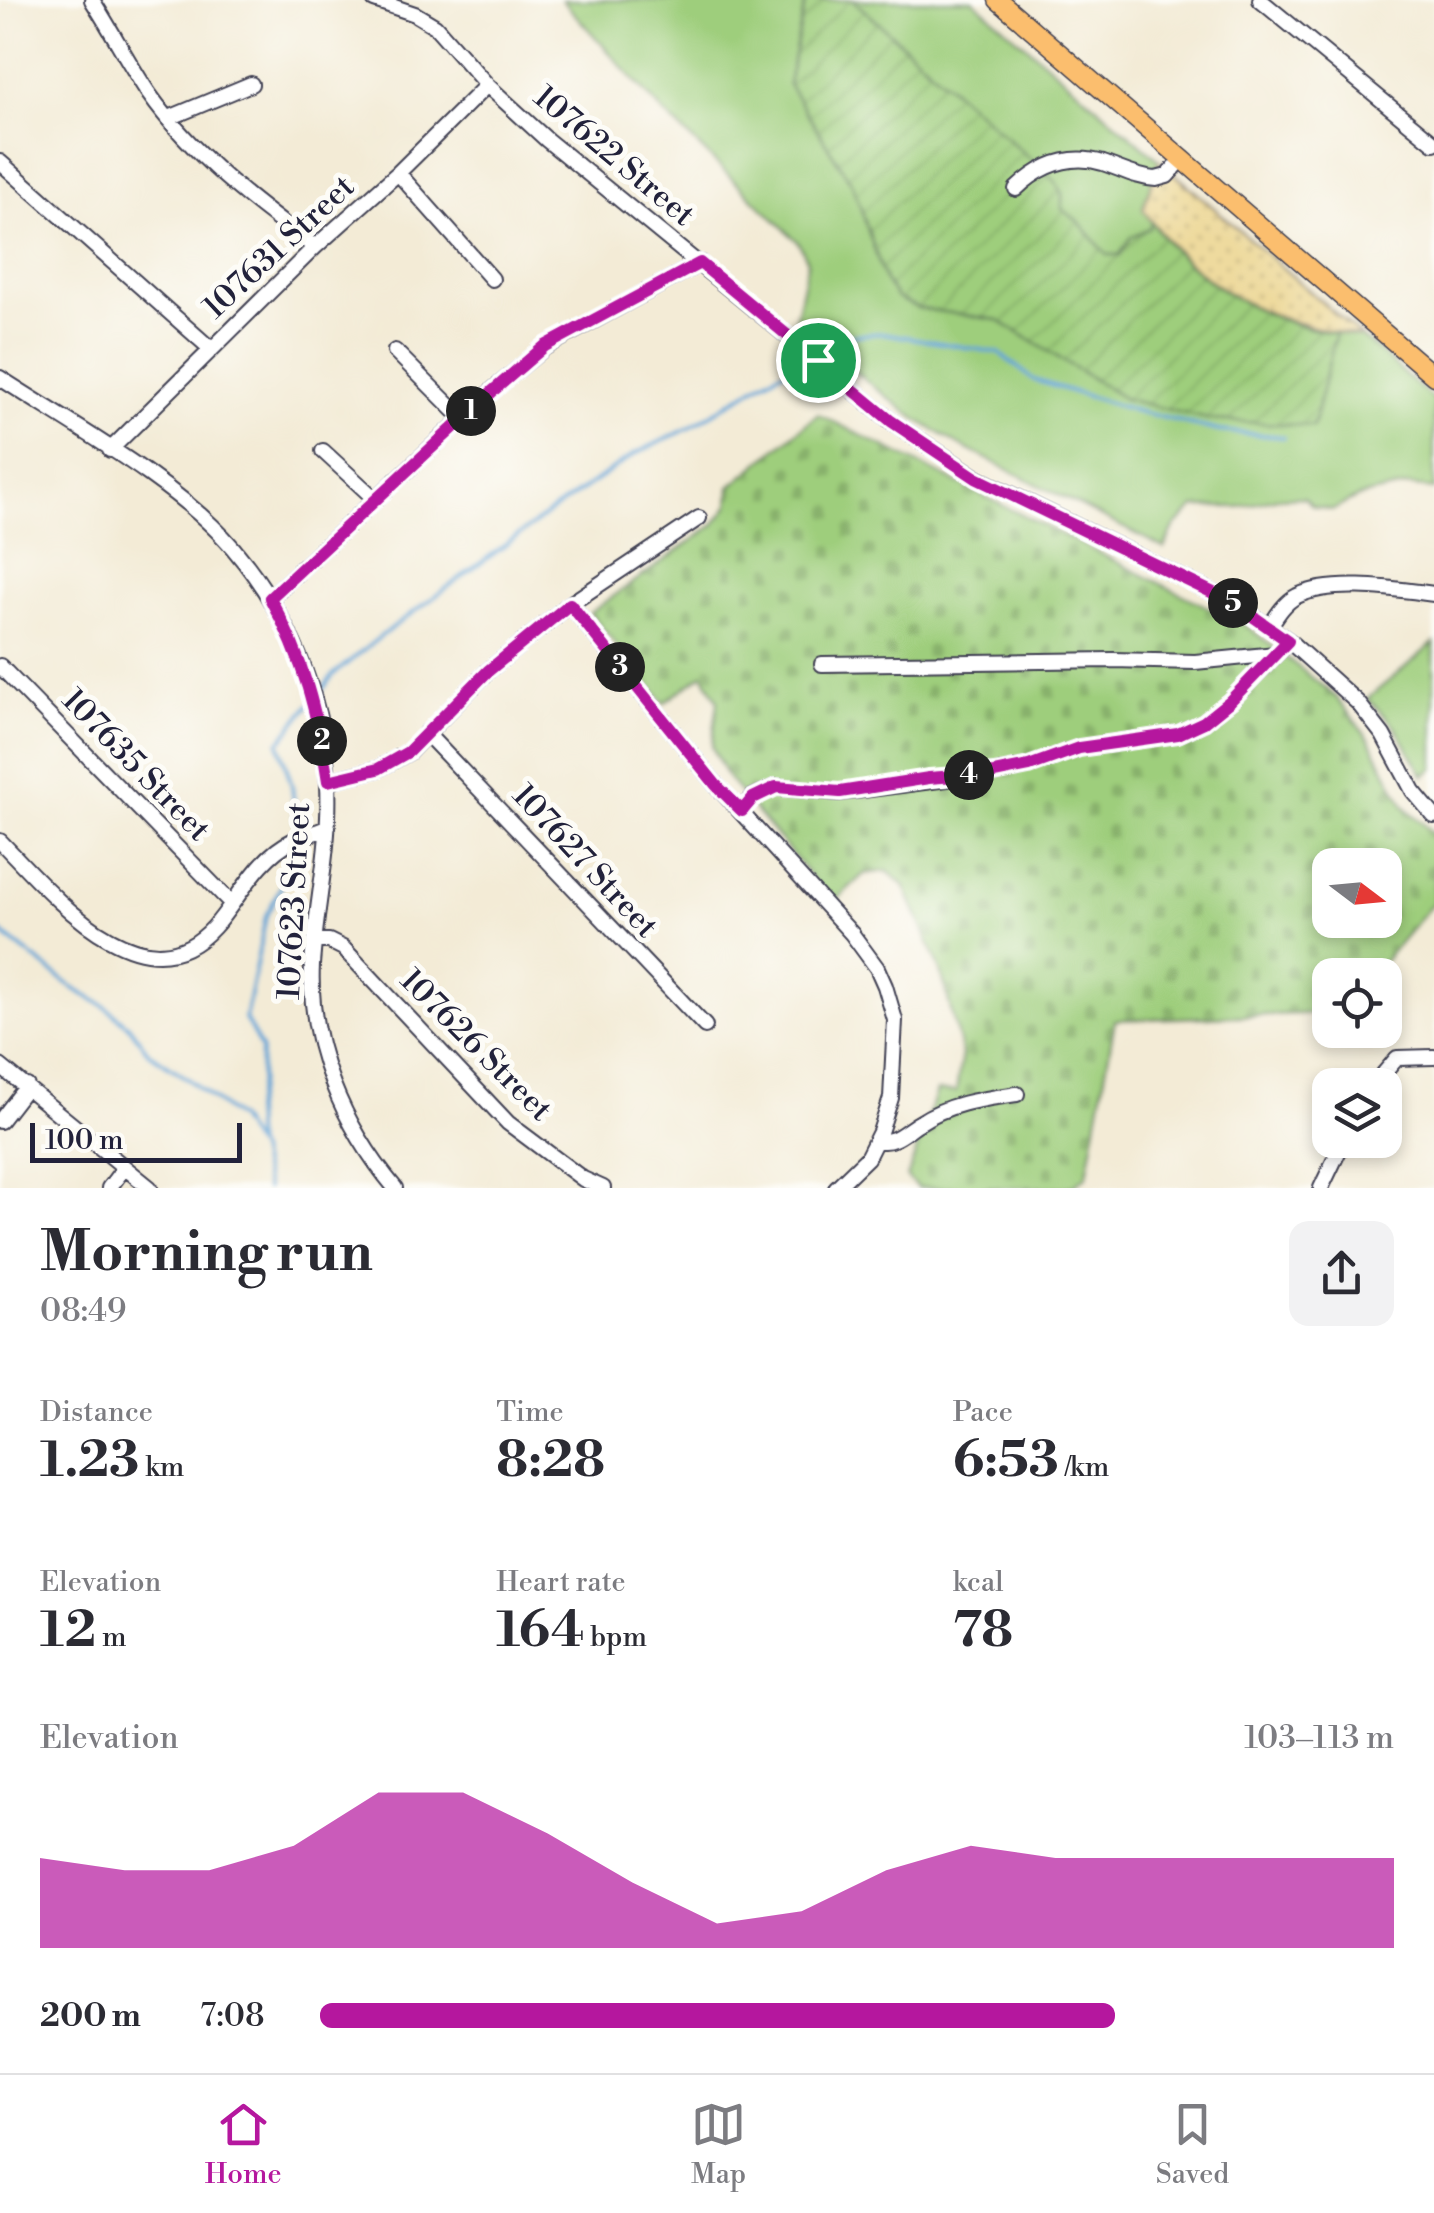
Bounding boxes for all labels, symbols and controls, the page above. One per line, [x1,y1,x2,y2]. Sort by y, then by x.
street label: 107622 Street [525,77,703,235]
street label: 107631 Street [195,167,363,327]
pin [776,318,861,403]
icon: arrive [791,333,846,388]
pin: 1 [446,386,496,436]
text: 1 [464,393,478,428]
pin: 5 [1208,578,1258,628]
text: 5 [1224,585,1242,620]
pin: 3 [595,642,645,692]
text: 3 [612,649,628,684]
street label: 107635 Street [53,680,219,850]
pin: 2 [297,716,347,766]
text: 2 [313,723,331,758]
pin: 4 [944,750,994,800]
text: 4 [960,757,978,792]
street label: 107627 Street [504,776,666,946]
street label: 107623 Street [269,801,319,1001]
north arrow [1312,848,1402,938]
map controls [1312,848,1402,1158]
button: locate [1312,958,1402,1048]
street label: 107626 Street [391,960,561,1130]
button: layers [1312,1068,1402,1158]
scale bar [30,1118,242,1162]
text: 100 m [45,1123,124,1158]
text: Morning run [40,1219,373,1288]
button: share [1289,1221,1394,1326]
text: 08:49 [40,1291,127,1331]
text: Distance [40,1395,153,1430]
text: Time [496,1395,564,1430]
text: Pace [953,1395,1013,1430]
text: 1.23 [40,1430,139,1492]
text: 8:28 [496,1430,605,1492]
text: 6:53 [953,1430,1059,1492]
text: km [139,1450,184,1485]
text: /km [1059,1450,1109,1485]
text: Elevation [40,1565,161,1600]
text: Heart rate [496,1565,626,1600]
text: kcal [953,1565,1003,1600]
text: 12 [40,1600,96,1662]
text: 164 [496,1600,585,1662]
text: 78 [953,1600,1013,1662]
text: m [96,1620,127,1655]
text: bpm [585,1620,647,1655]
text: Elevation [40,1718,179,1758]
text: 103–113 m [1244,1718,1394,1758]
text: 200 m [40,1996,141,2036]
text: 7:08 [200,1996,265,2036]
tab: Home [205,2097,282,2192]
tab: Map [691,2097,746,2192]
tab: Saved [1156,2097,1229,2192]

